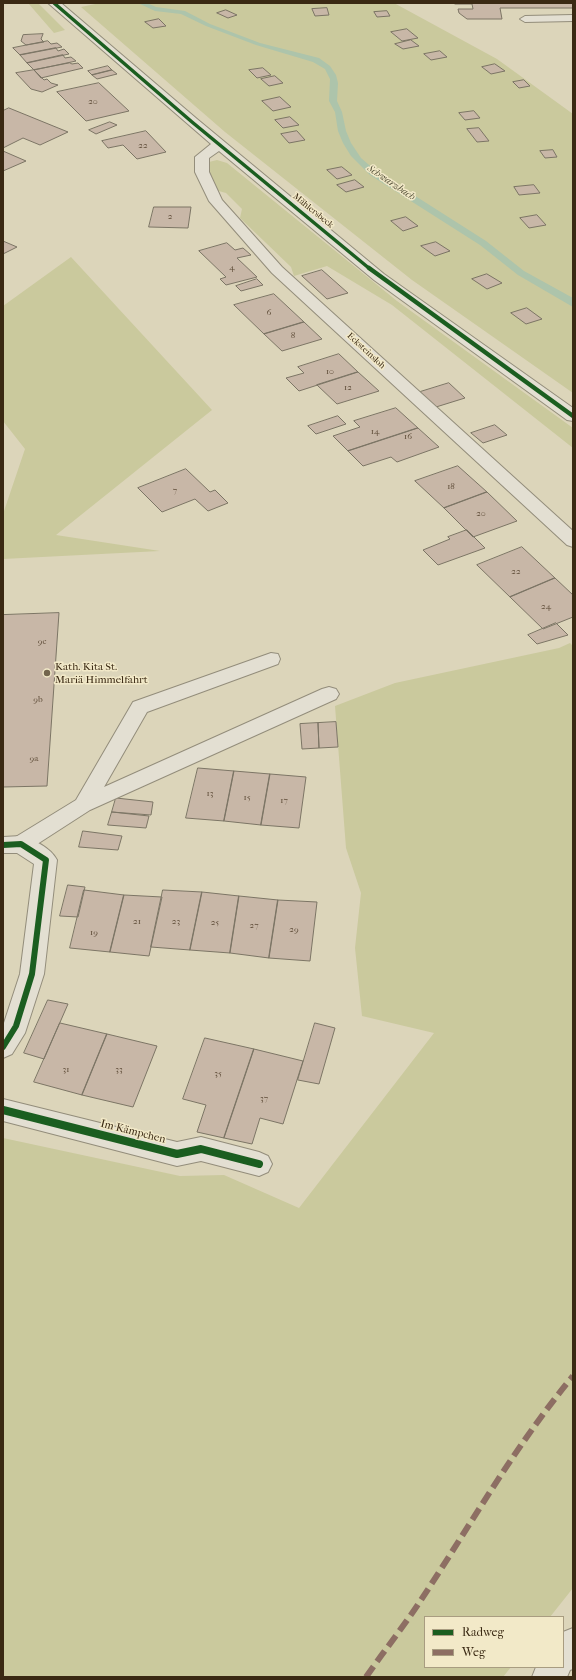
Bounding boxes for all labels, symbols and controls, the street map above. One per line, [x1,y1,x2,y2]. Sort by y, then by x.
house number: 20 [88,97,98,107]
house number: 22 [138,141,148,151]
water label: Schwarzbach [365,163,417,203]
street label: Mählersbeck [290,191,336,231]
house number: 2 [168,212,172,222]
house number: 4 [229,263,235,273]
house number: 6 [267,308,271,318]
house number: 8 [291,331,295,341]
street label: Ecksteinsloh [345,331,387,371]
house number: 10 [326,367,334,377]
house number: 12 [344,383,352,393]
house number: 14 [371,427,379,437]
house number: 16 [404,432,412,442]
house number: 18 [447,482,455,492]
house number: 7 [173,486,177,496]
house number: 20 [476,509,486,519]
house number: 22 [511,567,521,577]
house number: 24 [541,602,551,612]
house number: 9c [38,637,46,647]
place label: Kath. Kita St. Mariä Himmelfahrt [55,660,148,686]
marker: Kath. Kita St. Mariä Himmelfahrt [42,668,52,678]
house number: 9b [33,695,43,705]
house number: 9a [30,754,38,764]
house number: 13 [207,789,213,799]
house number: 15 [243,793,251,803]
house number: 17 [280,796,288,806]
house number: 21 [133,917,141,927]
house number: 23 [172,917,180,927]
house number: 25 [211,918,219,928]
house number: 27 [250,921,258,931]
house number: 29 [289,925,299,935]
house number: 19 [90,928,98,938]
house number: 31 [63,1065,69,1075]
house number: 33 [115,1065,123,1075]
house number: 35 [214,1069,222,1079]
house number: 37 [260,1094,268,1104]
street label: Im Kämpchen [99,1118,167,1146]
legend [424,1616,564,1668]
text: Radweg [462,1625,504,1639]
text: Weg [462,1645,485,1659]

